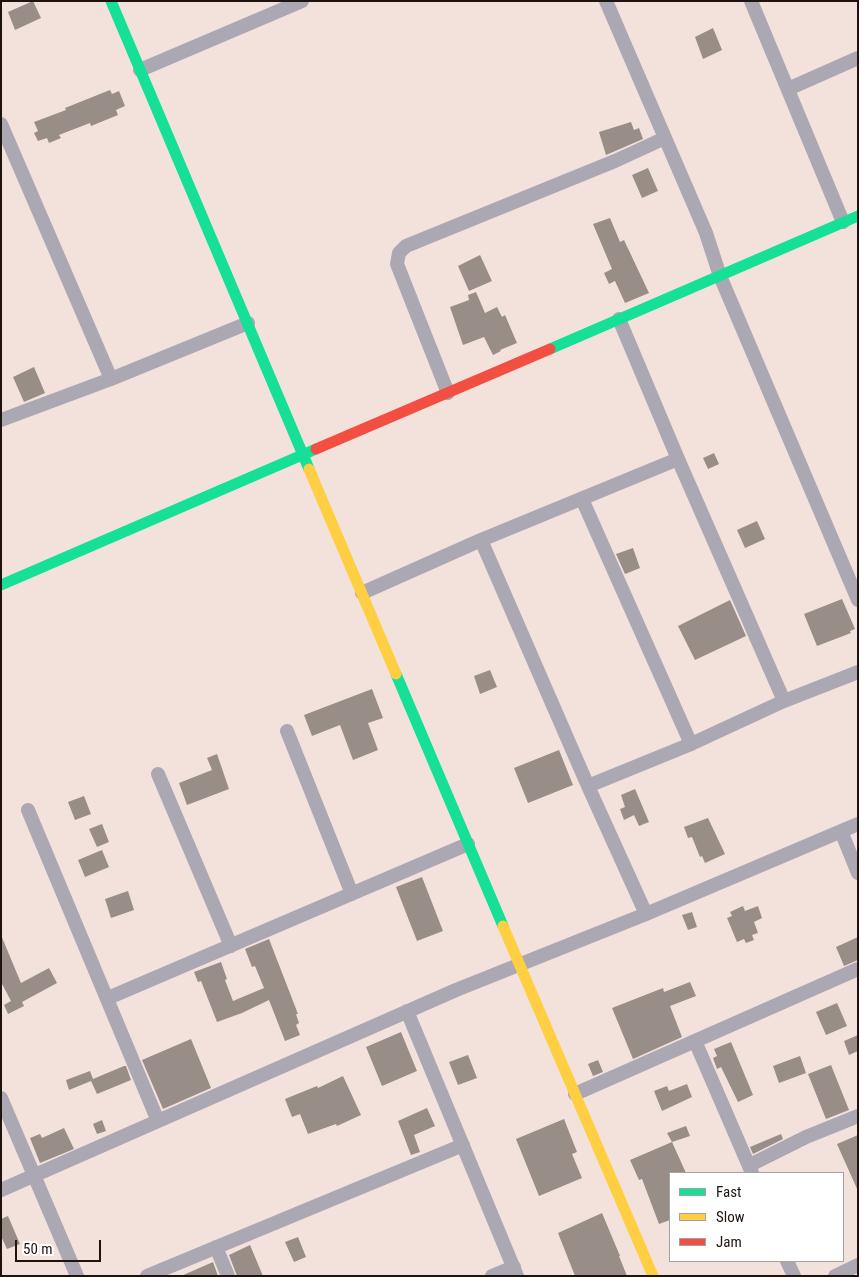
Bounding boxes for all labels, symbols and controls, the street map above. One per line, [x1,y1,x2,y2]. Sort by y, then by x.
legend [669,1172,844,1262]
text: Fast [716,1183,741,1201]
text: Slow [716,1208,745,1226]
scale bar [18,1230,104,1262]
text: Jam [716,1233,742,1251]
text: 50 m [23,1240,53,1258]

